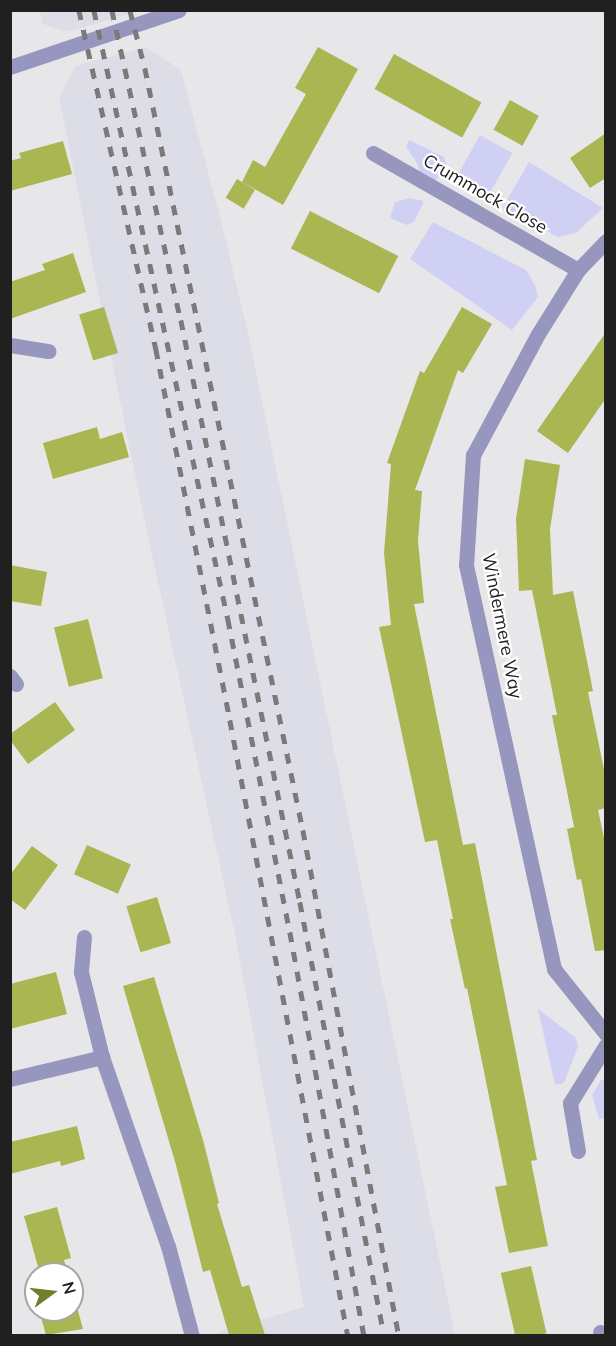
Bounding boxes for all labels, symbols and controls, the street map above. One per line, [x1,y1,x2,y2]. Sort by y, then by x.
street label: Crummock Close [419,150,551,238]
street label: Windermere Way [477,551,527,701]
north arrow [24,1262,84,1322]
text: N [58,1279,81,1296]

